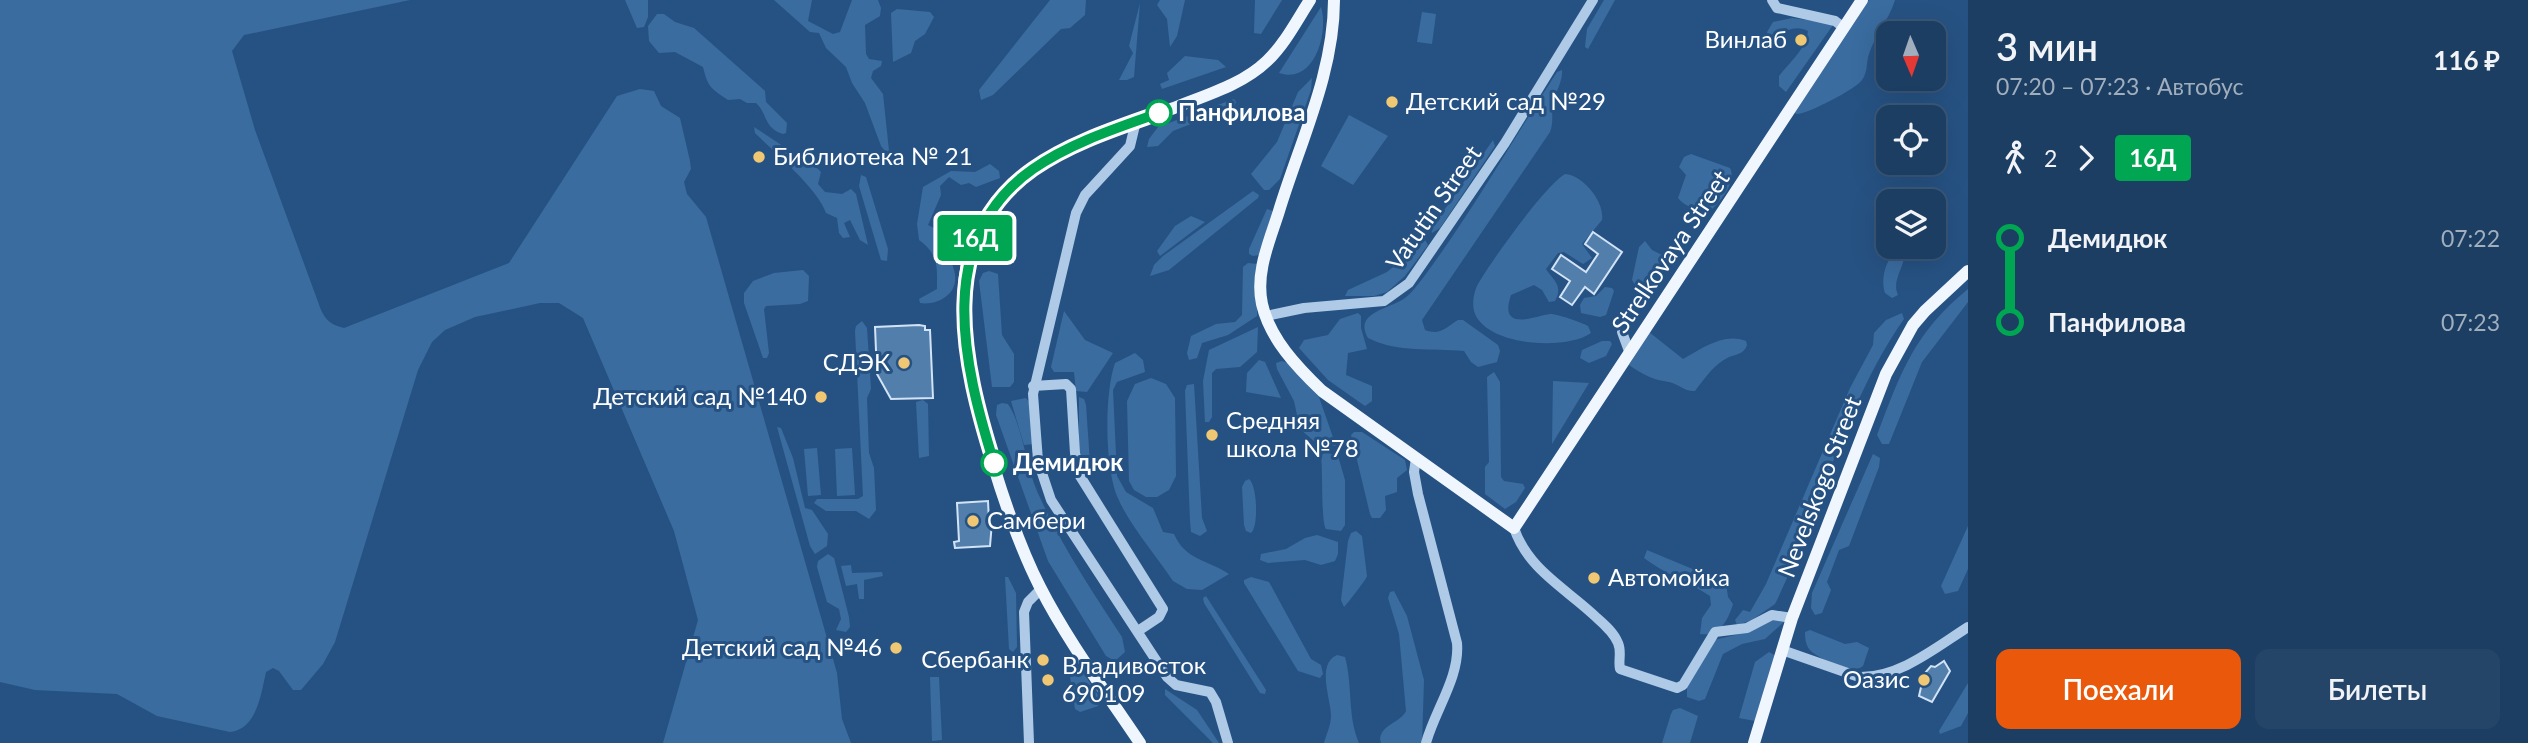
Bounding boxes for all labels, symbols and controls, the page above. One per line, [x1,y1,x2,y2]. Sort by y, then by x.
north arrow [1876,21,1946,91]
map controls [1876,21,1946,259]
text: 3 мин [1996,23,2098,69]
place label: Винлаб [1704,24,1787,53]
marker: Винлаб [1793,32,1809,48]
text: 116 ₽ [2433,44,2500,76]
text: 07:20 – 07:23 · Автобус [1996,72,2244,100]
place label: Детский сад №29 [1406,86,1606,115]
marker: Детский сад №29 [1384,94,1400,110]
place label: Панфилова [1178,97,1305,126]
marker: Панфилова [1146,100,1172,126]
button: locate [1876,105,1946,175]
street label: Vatutin Street [1379,139,1487,275]
icon: walk [1996,139,2034,177]
icon: forward [2067,139,2105,177]
place label: Библиотека № 21 [773,141,973,170]
text: 16Д [2129,143,2177,172]
text: 2 [2044,144,2057,172]
marker: Библиотека № 21 [751,149,767,165]
street label: Strelkovaya Street [1605,164,1735,338]
button: layers [1876,189,1946,259]
line badge: 16Д [935,215,1015,261]
text: Демидюк [2048,222,2167,254]
text: 16Д [951,223,999,252]
text: 07:22 [2441,224,2500,252]
text: Панфилова [2048,306,2186,338]
text: 07:23 [2441,308,2500,336]
place label: СДЭК [823,347,890,376]
marker: СДЭК [896,355,912,371]
place label: Детский сад №140 [593,381,807,410]
marker: Детский сад №140 [813,389,829,405]
street label: Nevelskogo Street [1771,392,1867,581]
place label: Средняя школа №78 [1226,405,1359,462]
marker: Средняя школа №78 [1204,427,1220,443]
place label: Демидюк [1013,447,1123,476]
marker: Демидюк [981,450,1007,476]
place label: Самбери [987,505,1086,534]
marker: Самбери [965,513,981,529]
place label: Автомойка [1608,562,1730,591]
marker: Автомойка [1586,570,1602,586]
place label: Детский сад №46 [682,632,882,661]
marker: Детский сад №46 [888,640,904,656]
place label: Сбербанк [921,644,1030,673]
button: Поехали [1996,649,2241,729]
button: Билеты [2255,649,2500,729]
place label: Владивосток 690109 [1062,650,1207,707]
marker: Сбербанк [1035,652,1051,668]
place label: Оазис [1843,664,1910,693]
marker: Владивосток 690109 [1040,672,1056,688]
marker: Оазис [1916,672,1932,688]

